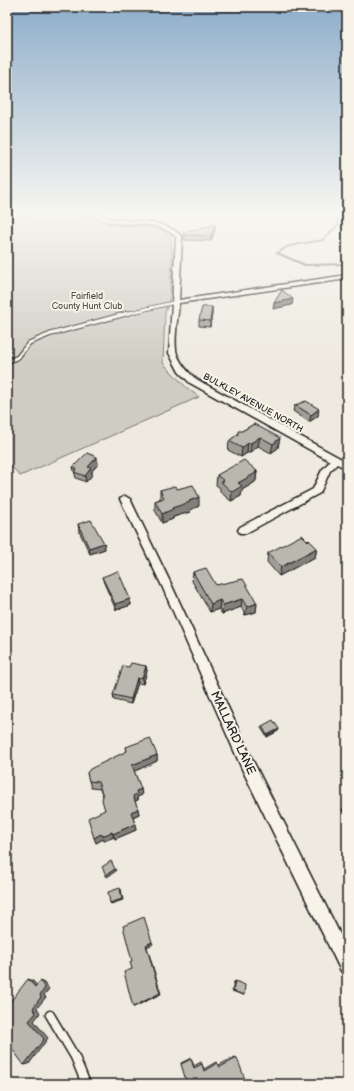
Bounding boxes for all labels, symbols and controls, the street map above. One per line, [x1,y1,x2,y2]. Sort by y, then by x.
park label: Fairfield County Hunt Club [52,291,122,312]
street label: BULKLEY AVENUE NORTH [201,371,305,435]
street label: MALLARD LANE [207,689,259,777]

